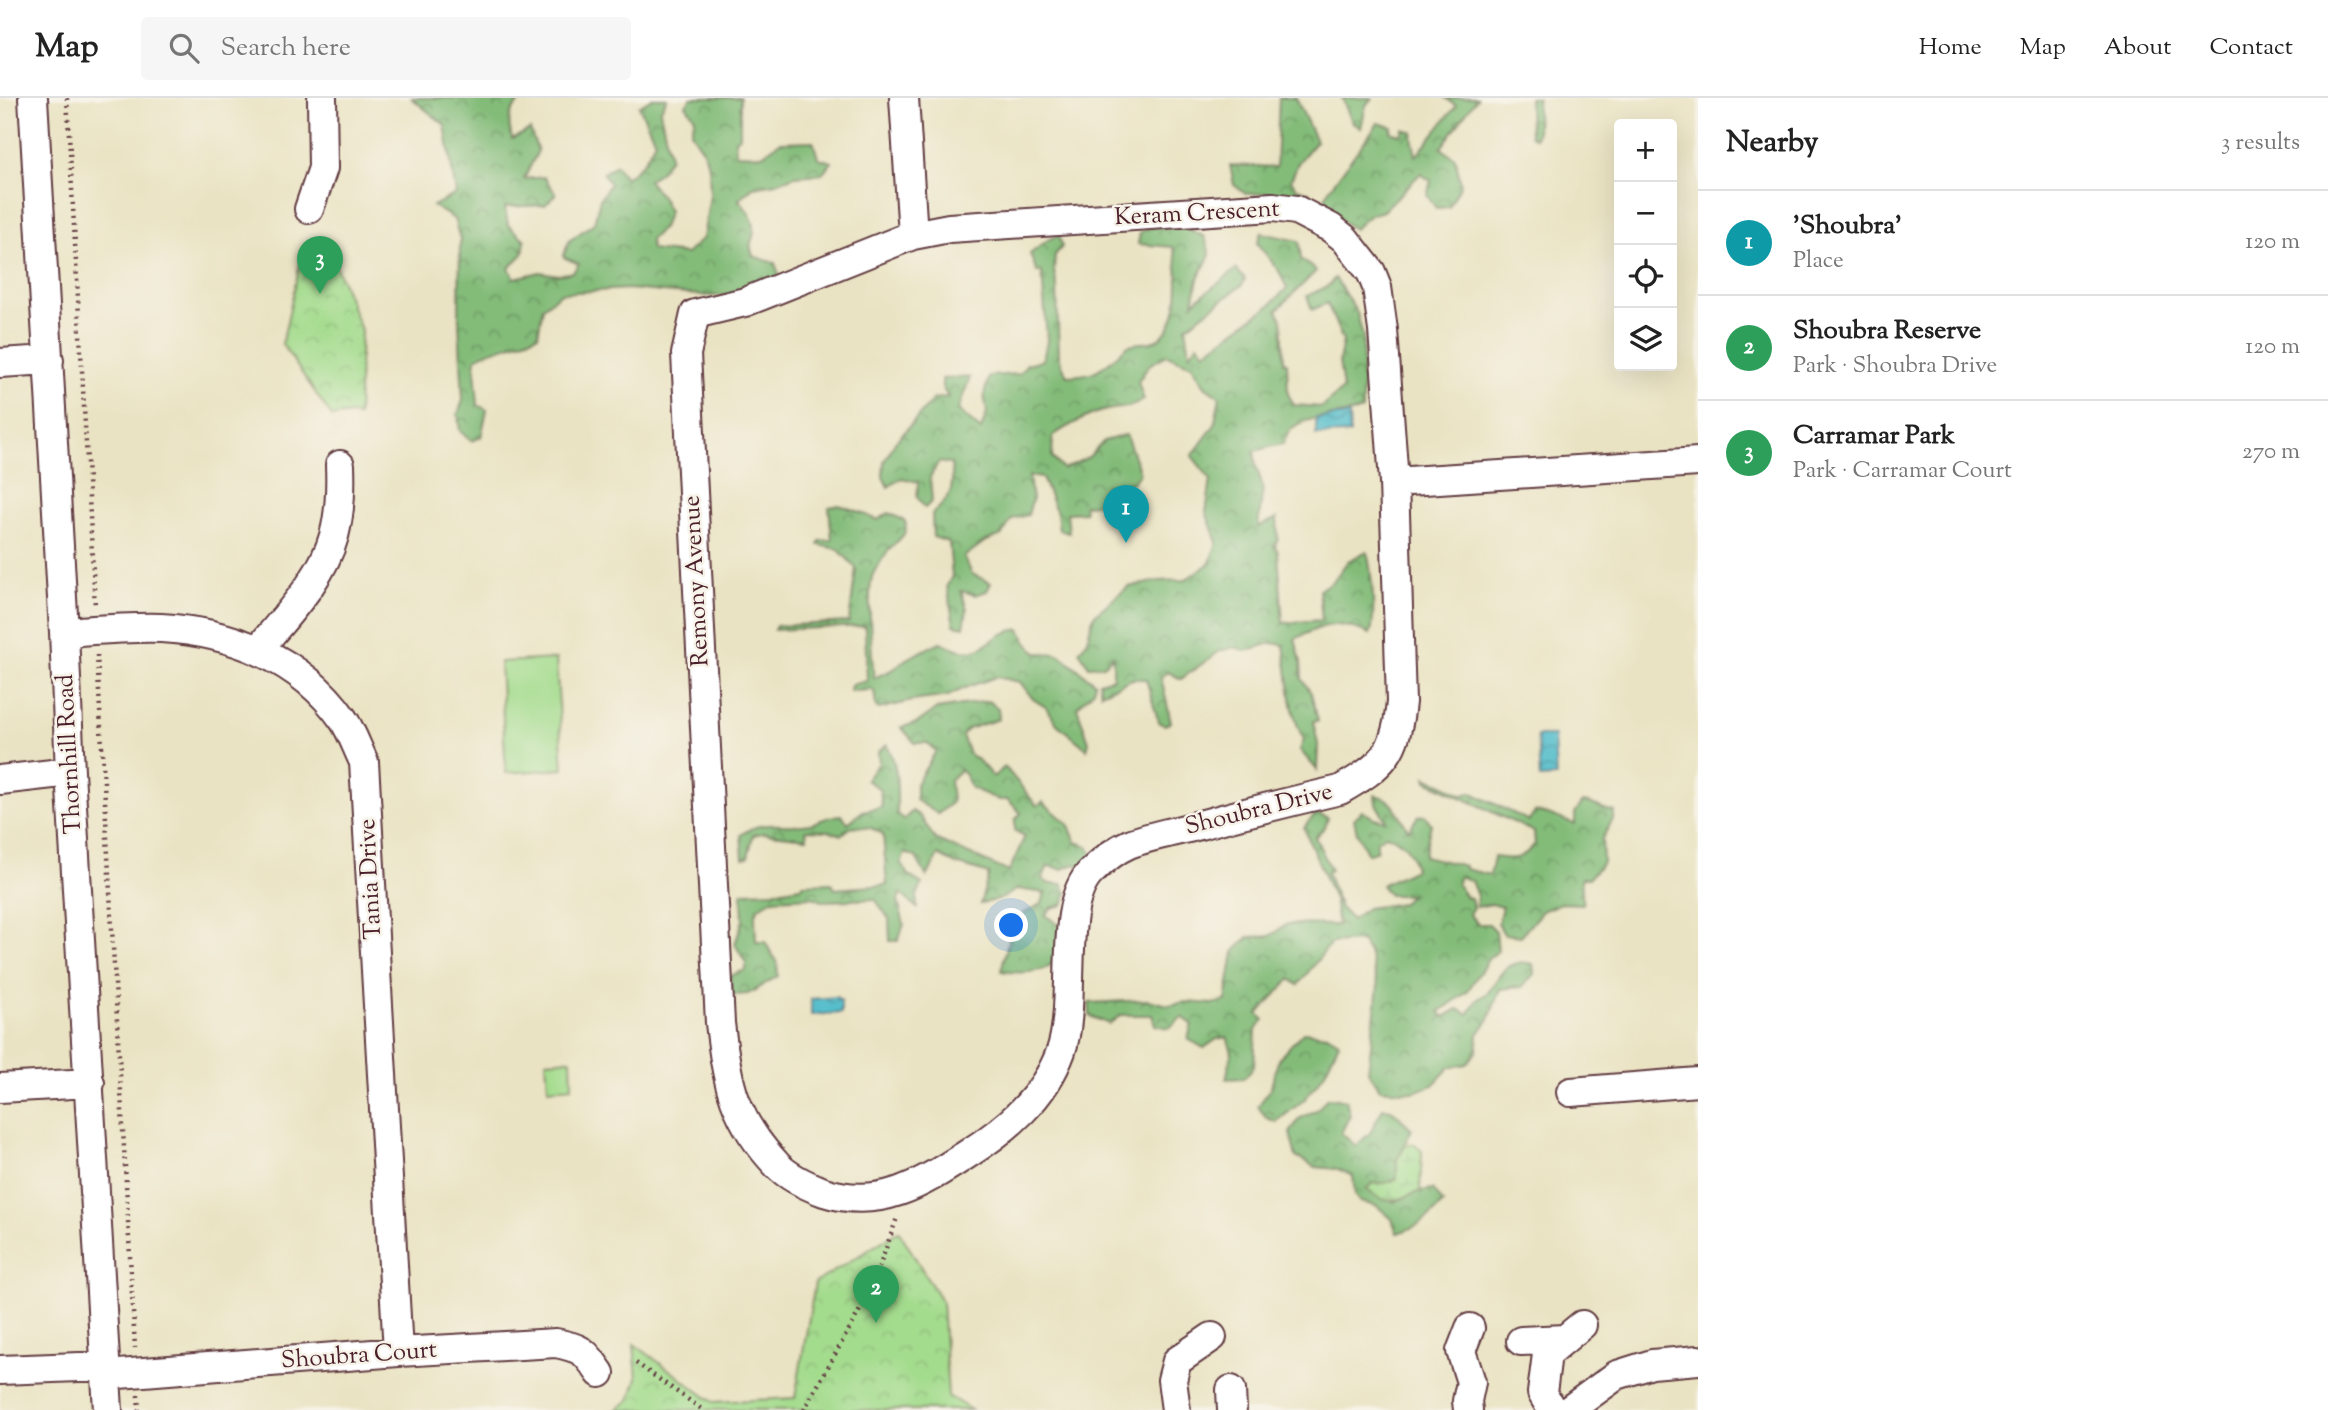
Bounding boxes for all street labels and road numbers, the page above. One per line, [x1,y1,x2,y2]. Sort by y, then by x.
street label: Keram Crescent [1114,193,1280,235]
street label: Remony Avenue [676,495,718,667]
street label: Thornhill Road [49,673,91,835]
street label: Shoubra Drive [1182,775,1336,845]
street label: Tania Drive [351,818,391,940]
street label: Shoubra Court [280,1334,438,1378]

